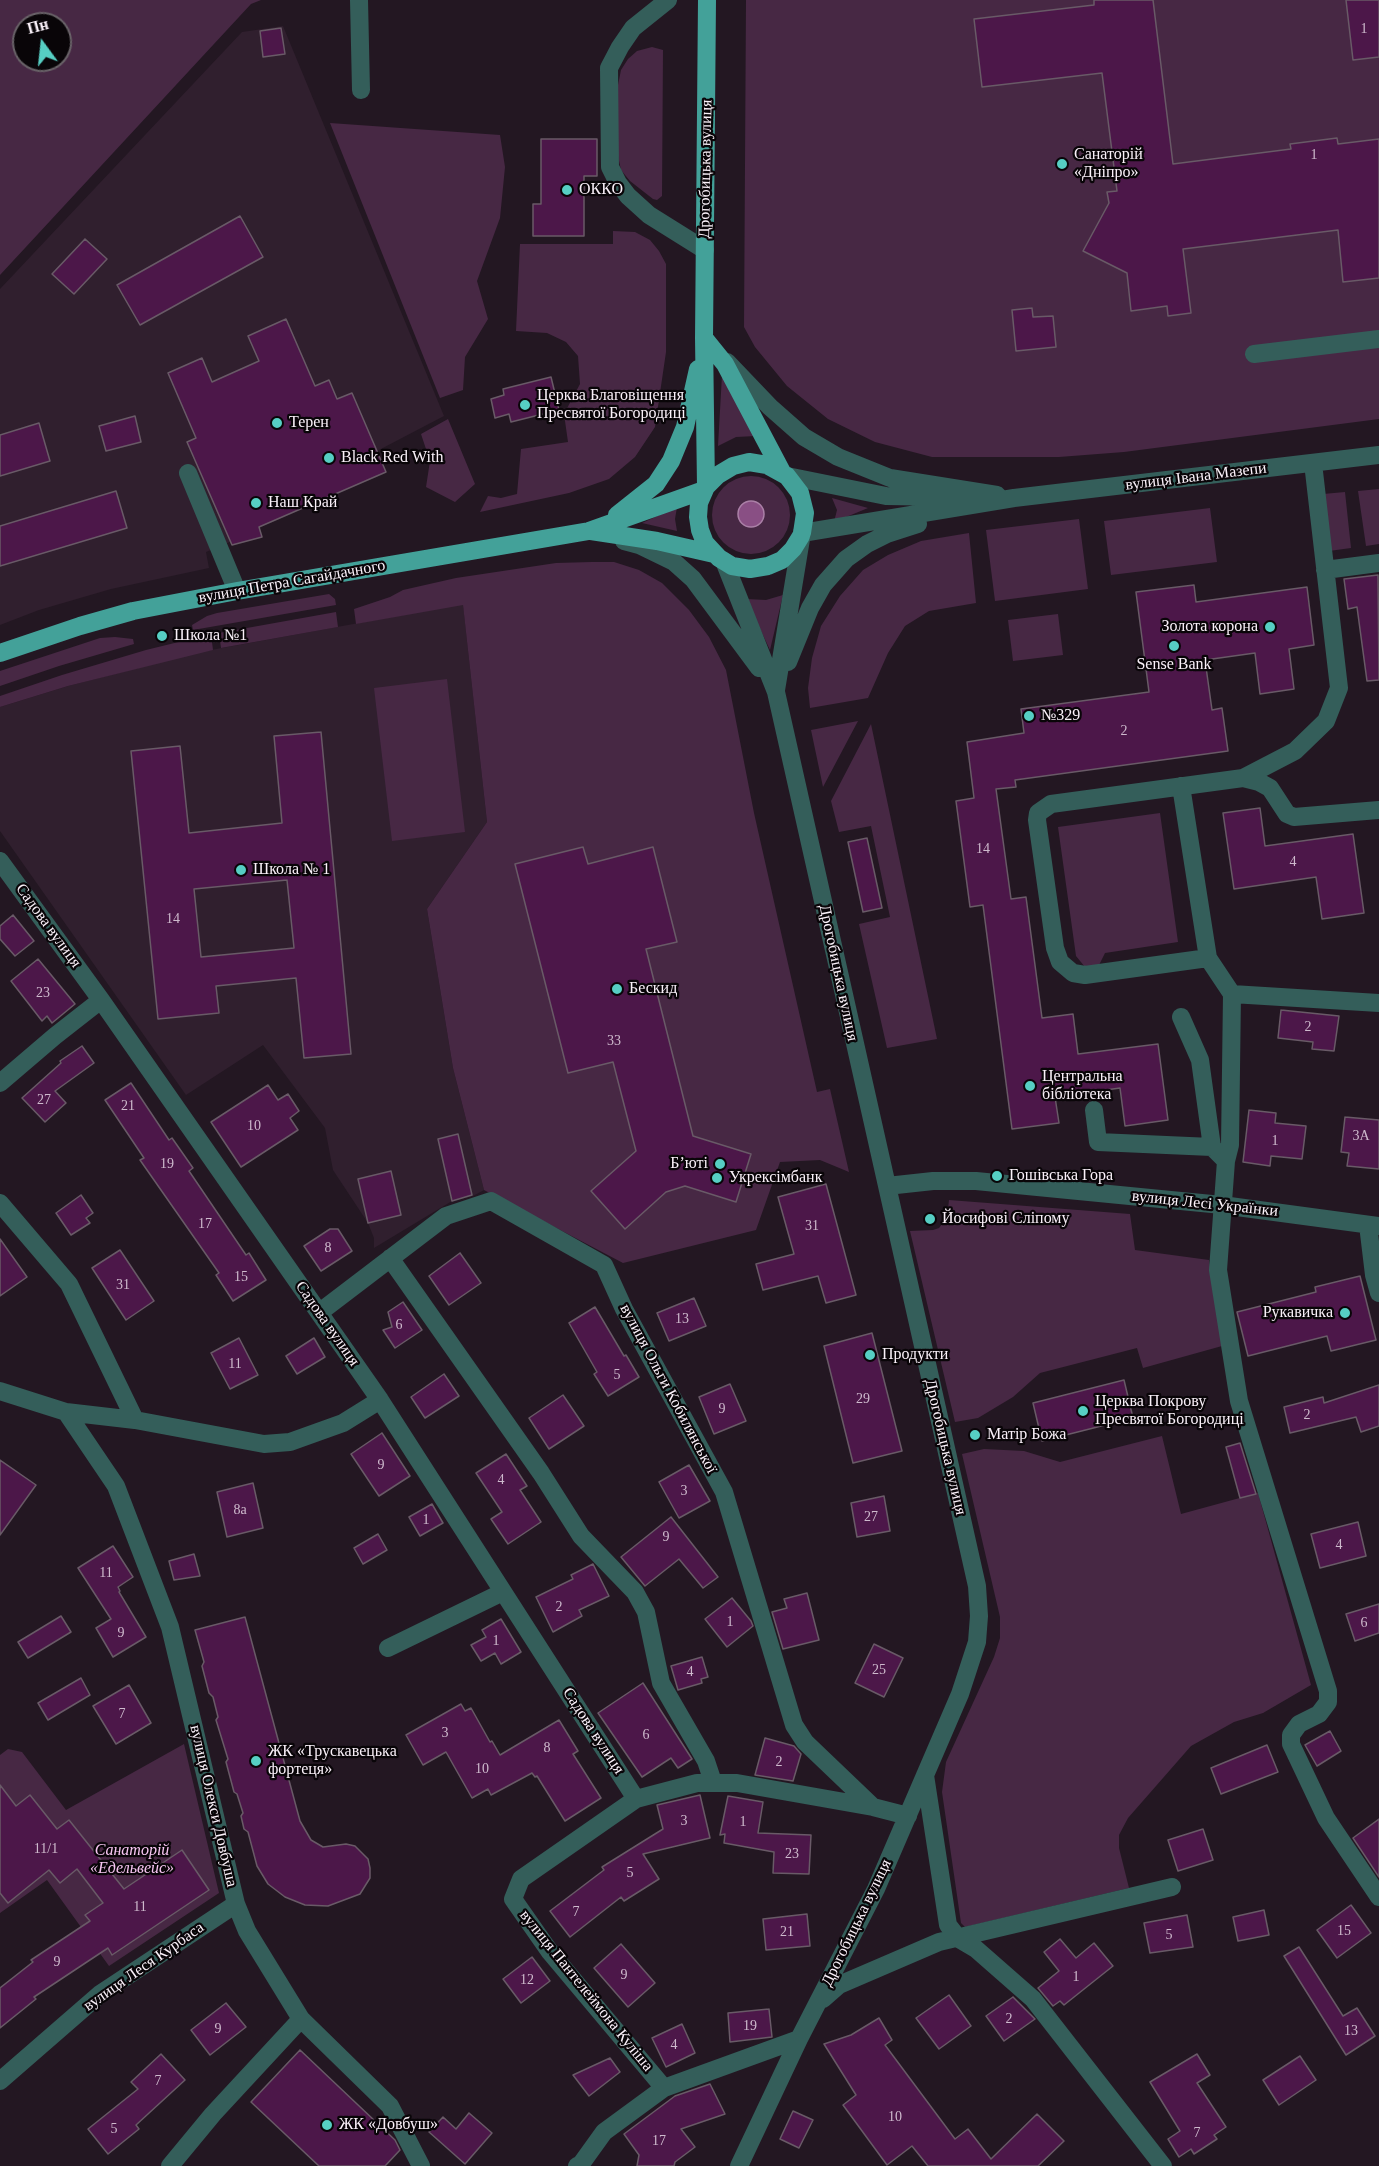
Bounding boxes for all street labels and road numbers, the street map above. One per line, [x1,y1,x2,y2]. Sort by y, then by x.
street label: Дрогобицька вулиця [695,99,717,239]
street label: вулиця Івана Мазепи [1124,459,1268,495]
street label: вулиця Петра Сагайдачного [197,556,387,608]
street label: Садова вулиця [11,880,85,972]
street label: Дрогобицька вулиця [814,903,862,1043]
street label: вулиця Лесі Українки [1131,1187,1279,1221]
street label: Садова вулиця [291,1278,363,1370]
street label: вулиця Ольги Кобилянської [615,1301,721,1477]
street label: Дрогобицька вулиця [920,1377,970,1517]
street label: Садова вулиця [558,1684,628,1778]
street label: вулиця Олекси Довбуша [185,1723,241,1889]
street label: Дрогобицька вулиця [818,1856,896,1990]
street label: вулиця Пантелеймона Куліша [515,1906,657,2076]
street label: вулиця Леся Курбаса [80,1918,208,2016]

